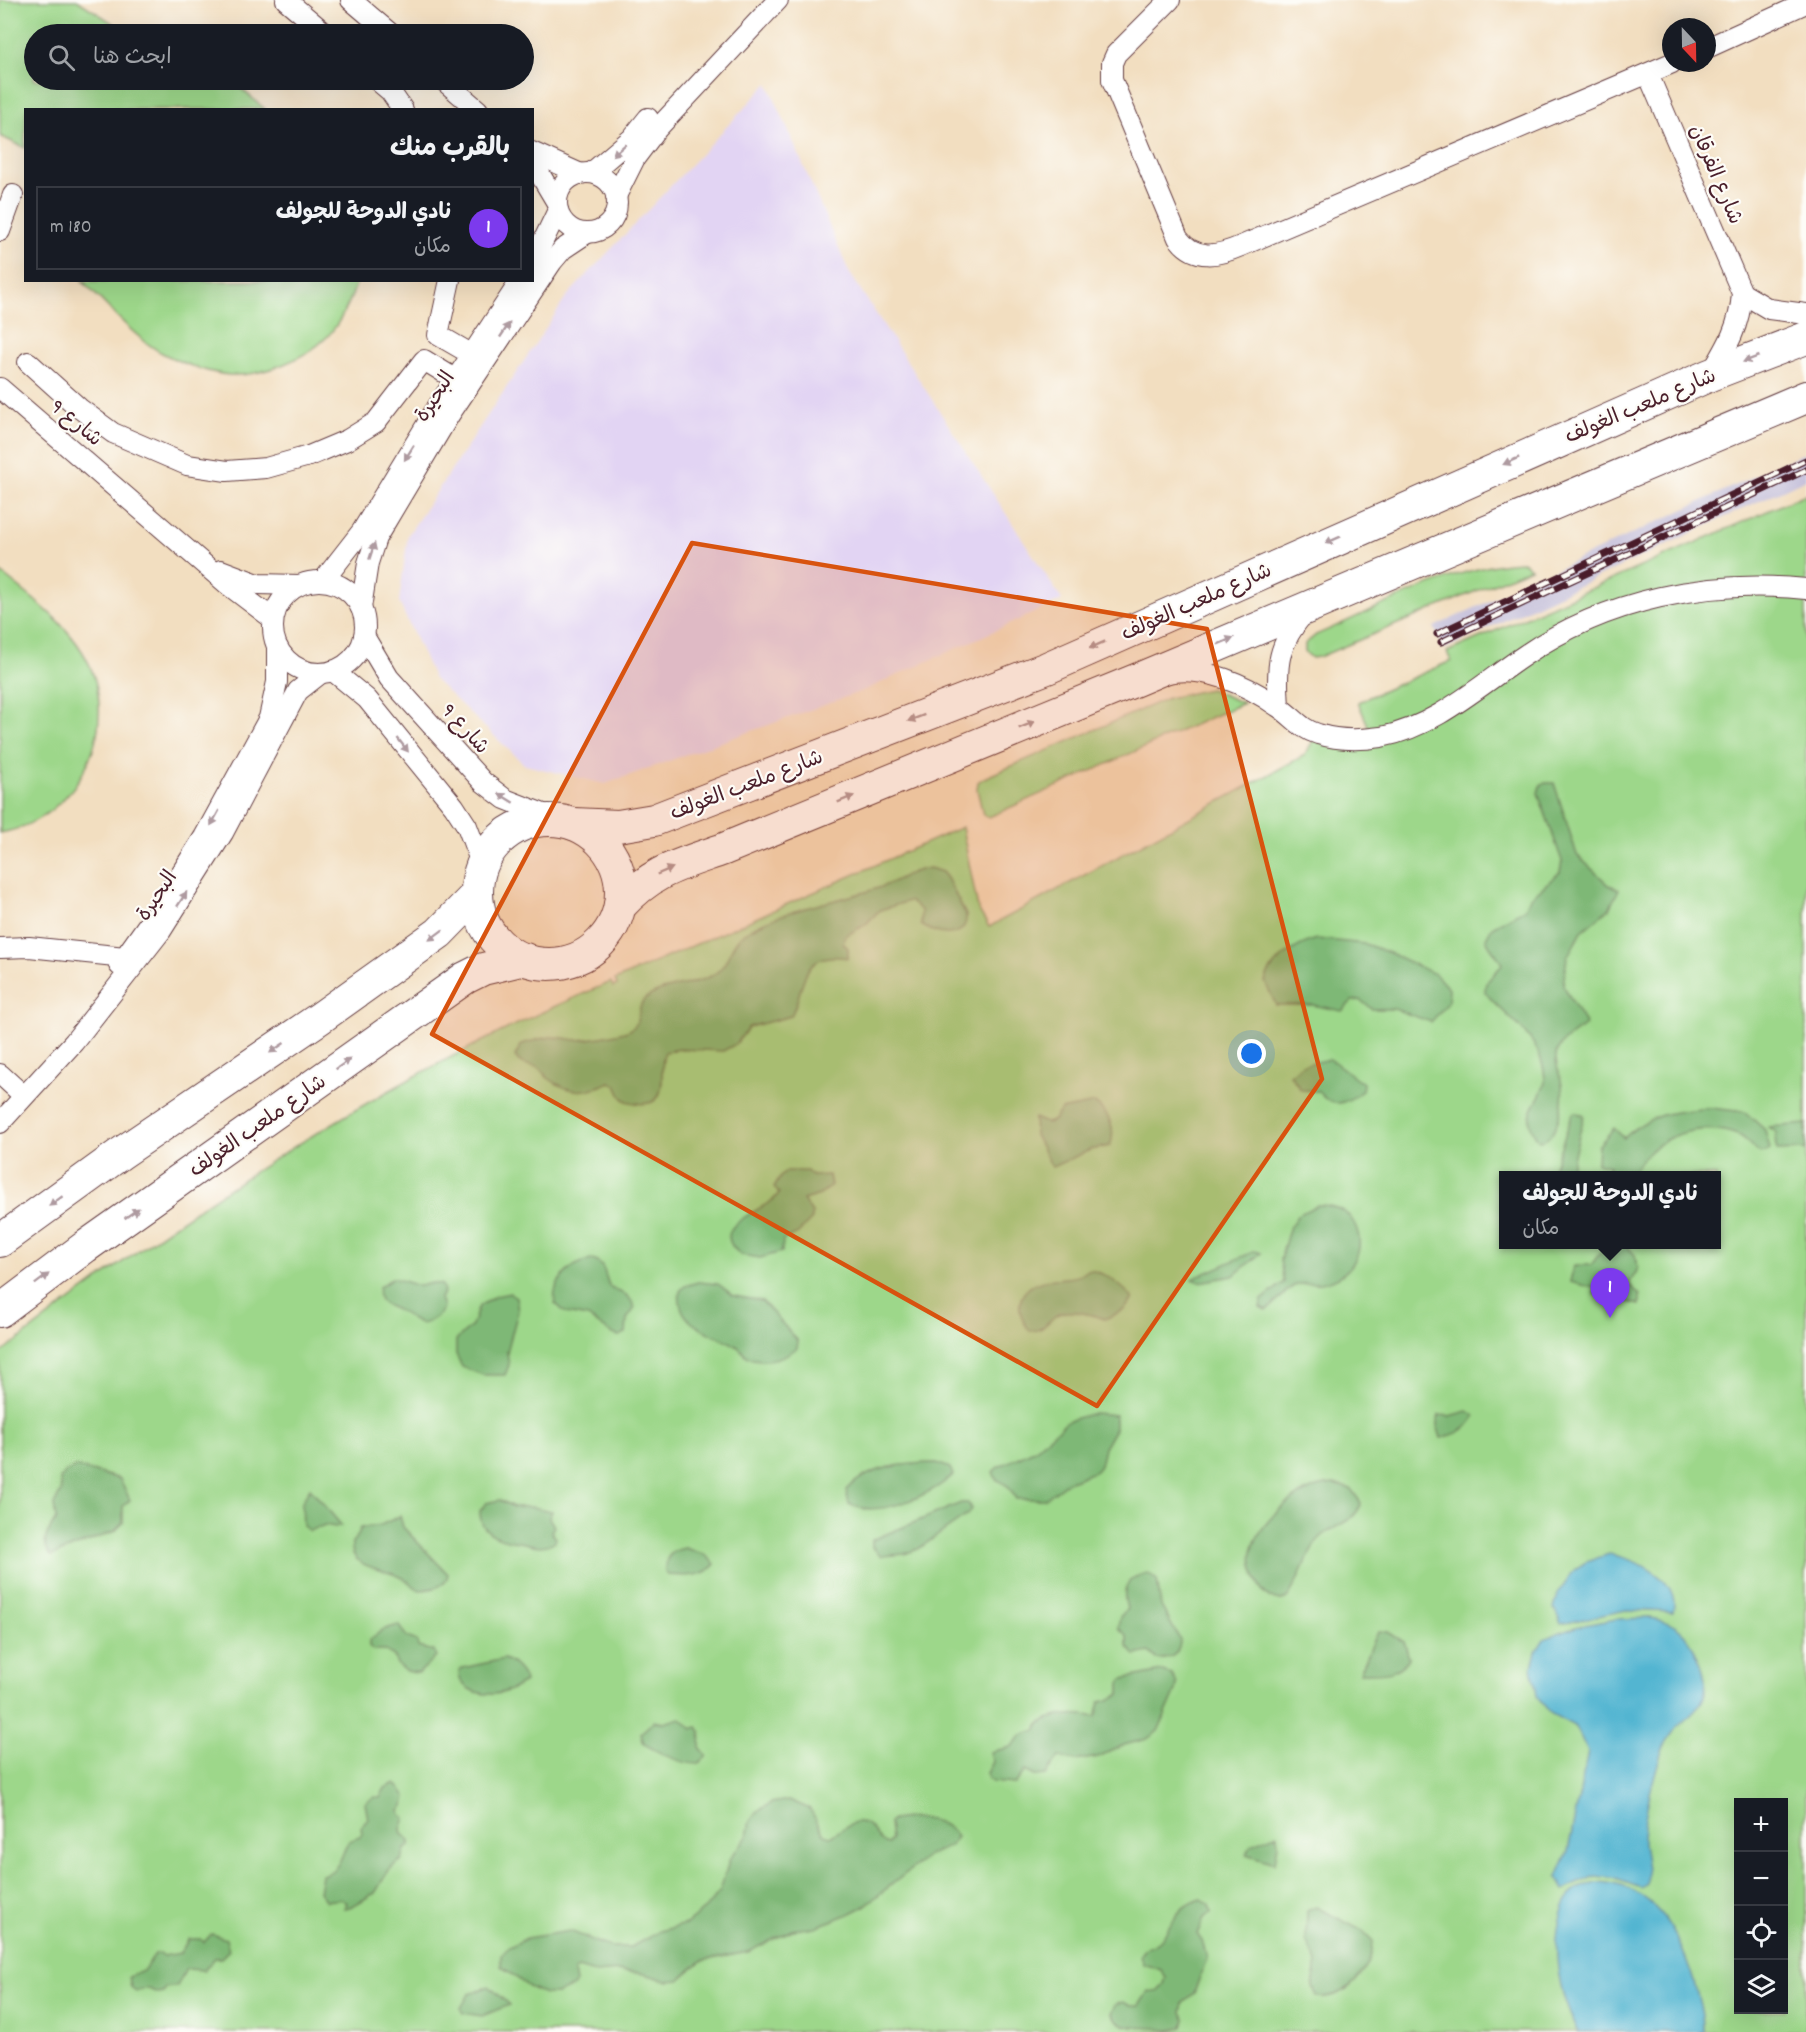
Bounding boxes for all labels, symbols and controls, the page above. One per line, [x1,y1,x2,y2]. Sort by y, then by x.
north arrow [1662,18,1716,72]
search box [24,24,534,90]
icon: search [45,41,78,74]
text: ابحث هنا [93,43,172,74]
street label: شارع الفرقان [1680,121,1749,230]
text: بالقرب منك [390,131,510,168]
one-way arrow [611,144,627,157]
text: نادي الدوحة للجولف [276,198,451,229]
text: 180 m [50,214,92,242]
text: 1 [486,214,491,242]
text: مكان [414,234,451,262]
one-way arrow [499,323,511,339]
one-way arrow [1742,354,1760,364]
street label: شارع ملعب الغولف [1561,362,1722,453]
street label: البحيرة [409,366,464,429]
street label: شارع 9 [42,394,108,455]
one-way arrow [403,445,414,461]
one-way arrow [1502,457,1520,467]
one-way arrow [1324,536,1341,545]
one-way arrow [367,541,377,559]
street label: شارع ملعب الغولف [1117,557,1277,650]
one-way arrow [1217,636,1235,646]
one-way arrow [1088,641,1106,651]
street label: شارع 9 [433,698,495,762]
one-way arrow [907,714,925,723]
one-way arrow [1018,720,1036,730]
one-way arrow [396,737,409,753]
street label: شارع ملعب الغولف [666,744,828,830]
one-way arrow [497,793,514,804]
one-way arrow [837,794,855,803]
one-way arrow [209,810,220,826]
street label: البحيرة [131,865,186,928]
one-way arrow [656,865,674,875]
one-way arrow [176,891,187,907]
one-way arrow [428,929,444,941]
your location [1237,1039,1266,1068]
one-way arrow [268,1042,285,1053]
one-way arrow [335,1059,351,1070]
street label: شارع ملعب الغولف [184,1069,334,1186]
popup [1499,1171,1721,1249]
text: نادي الدوحة للجولف [1522,1180,1698,1211]
one-way arrow [48,1195,64,1207]
one-way arrow [124,1207,140,1219]
text: مكان [1522,1216,1560,1244]
pin: 1 [1590,1268,1630,1318]
one-way arrow [34,1273,50,1285]
map controls [1734,1798,1788,2014]
button: + [1734,1798,1788,1852]
button: − [1734,1852,1788,1906]
button: locate [1734,1906,1788,1960]
button: layers [1734,1960,1788,2014]

